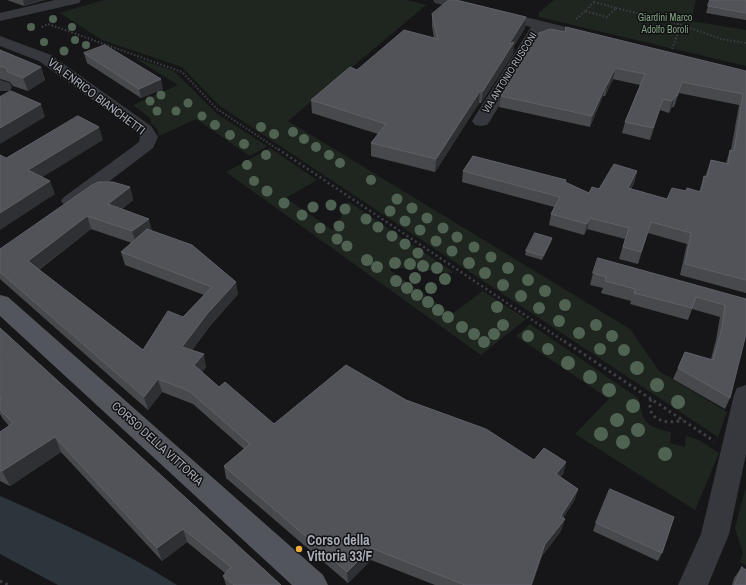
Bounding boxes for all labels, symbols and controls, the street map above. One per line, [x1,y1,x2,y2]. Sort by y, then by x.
park label: Giardini Marco Adolfo Boroli [638,12,692,36]
street label: VIA ANTONIO RUSCONI [480,30,540,116]
street label: VIA ENRICO BIANCHETTI [45,56,147,138]
street label: CORSO DELLA VITTORIA [108,399,206,489]
place label: Corso della Vittoria 33/F [307,533,373,566]
marker: Corso della Vittoria 33/F [294,544,304,554]

